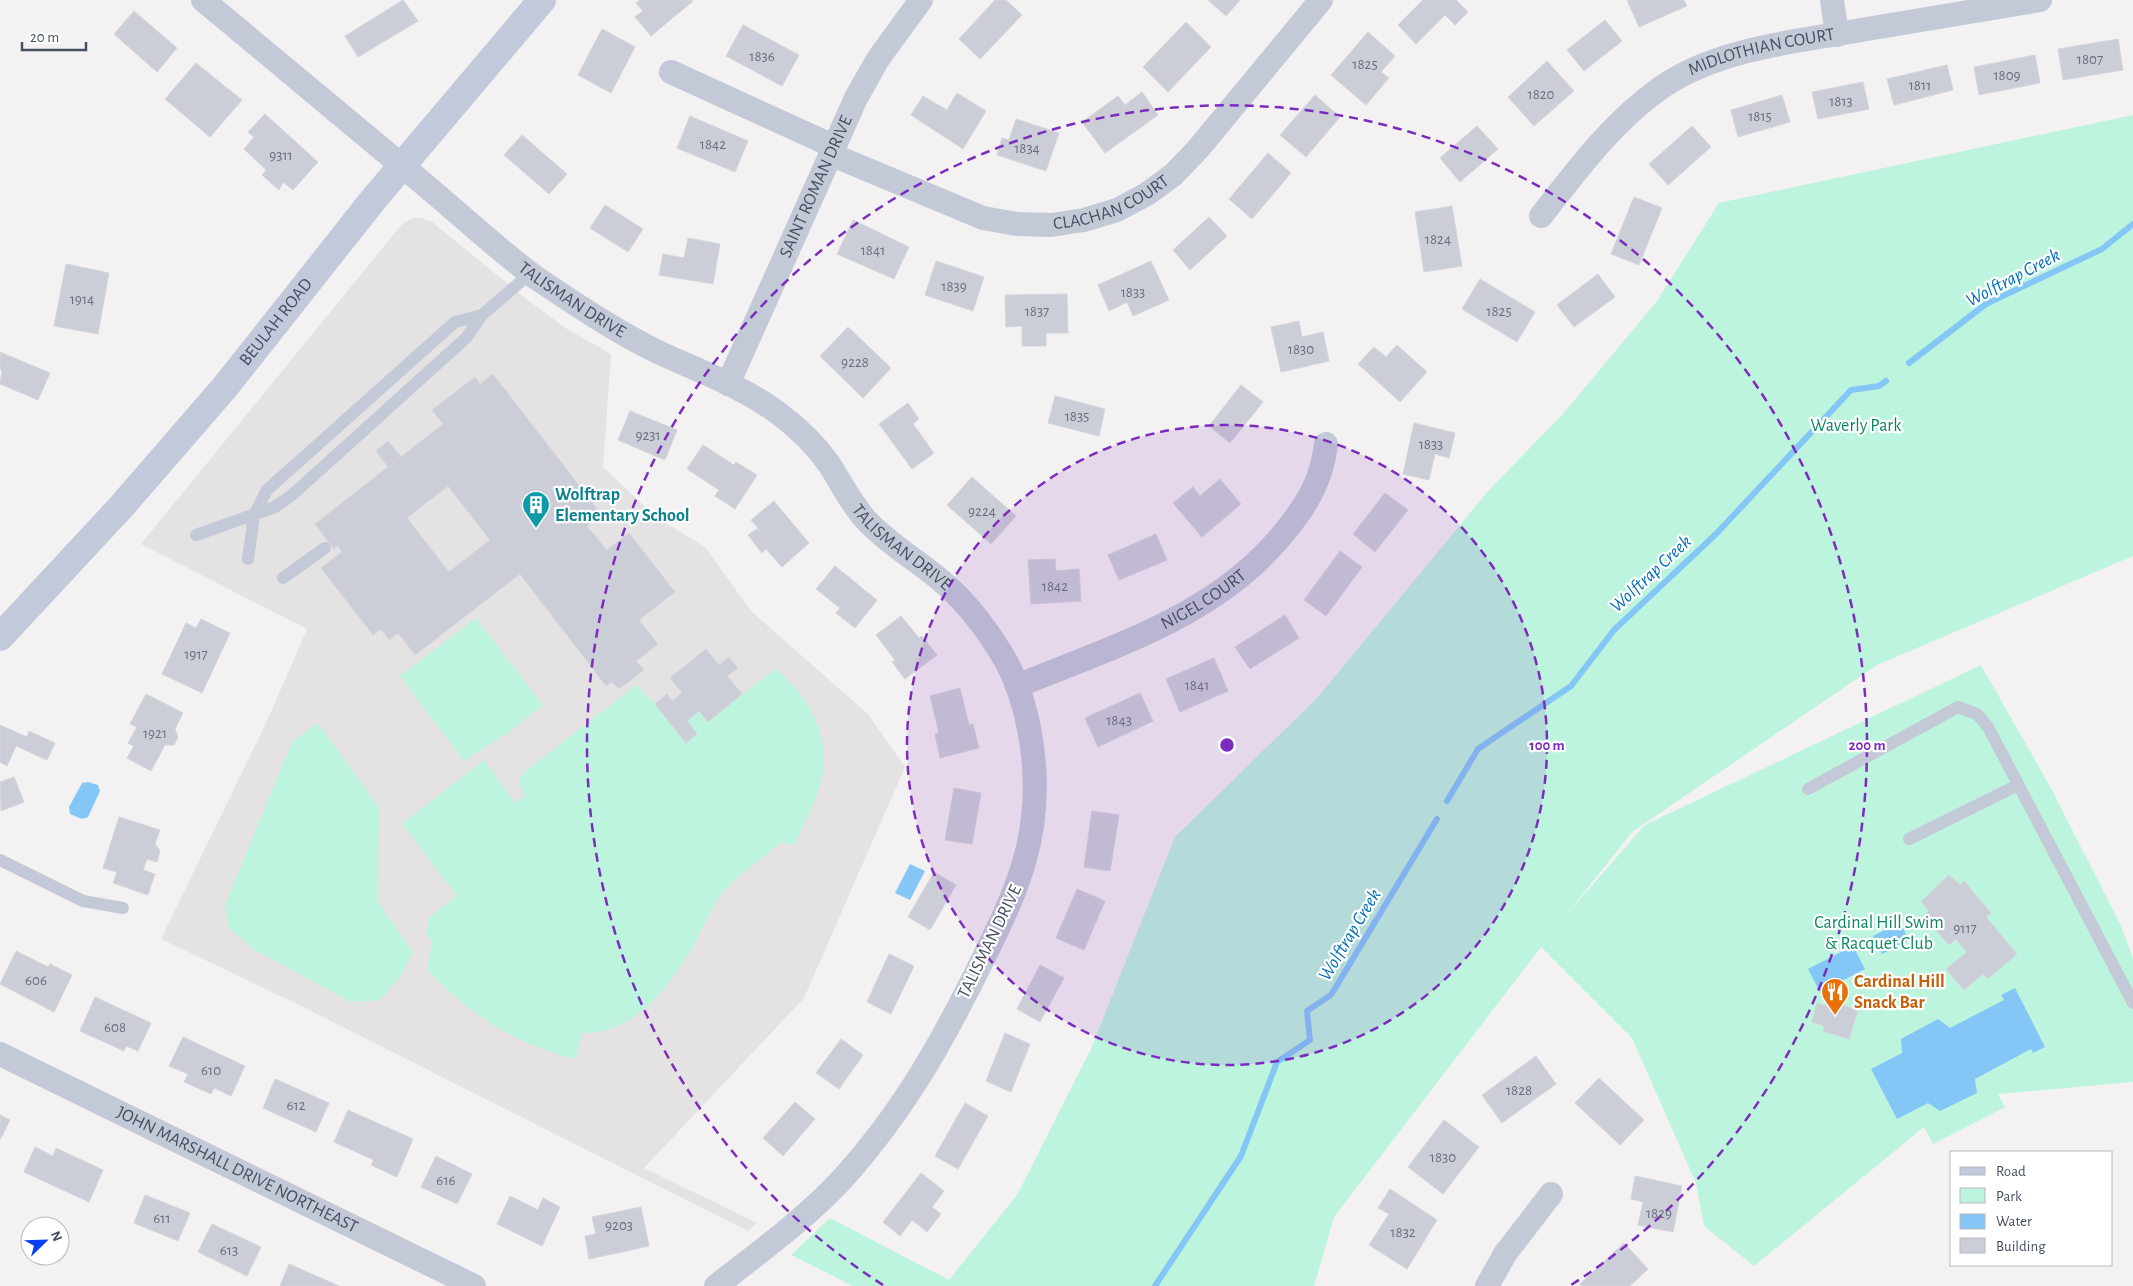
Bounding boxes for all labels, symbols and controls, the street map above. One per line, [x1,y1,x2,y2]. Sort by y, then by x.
scale bar [22,20,86,52]
street label: MIDLOTHIAN COURT [1685,26,1836,80]
text: 20 m [30,30,59,45]
house number: 1836 [749,49,775,64]
house number: 1807 [2077,52,2103,67]
house number: 1825 [1352,57,1378,72]
house number: 1809 [1993,68,2021,83]
house number: 1811 [1909,78,1931,93]
house number: 1820 [1527,87,1555,102]
house number: 1813 [1829,94,1853,109]
house number: 1815 [1748,109,1772,124]
street label: SAINT ROMAN DRIVE [777,113,856,261]
house number: 1842 [700,137,726,152]
house number: 1834 [1014,141,1040,156]
house number: 9311 [269,148,293,163]
street label: CLACHAN COURT [1052,172,1173,234]
house number: 1824 [1425,232,1451,247]
house number: 1841 [861,243,885,258]
water label: Wolftrap Creek [1963,245,2063,311]
street label: TALISMAN DRIVE [515,259,629,342]
street label: BEULAH ROAD [236,275,316,369]
house number: 1839 [941,279,967,294]
house number: 1833 [1121,285,1145,300]
house number: 1914 [70,292,94,307]
house number: 1837 [1025,304,1049,319]
house number: 1825 [1486,304,1512,319]
house number: 1830 [1288,342,1314,357]
house number: 9228 [841,355,869,370]
house number: 1835 [1065,409,1089,424]
park label: Waverly Park [1811,417,1902,435]
house number: 9231 [635,428,661,443]
house number: 1833 [1419,437,1443,452]
place label: Wolftrap Elementary School [555,486,690,525]
building icon: Wolftrap Elementary School [521,490,551,529]
street label: TALISMAN DRIVE [848,501,955,594]
house number: 9224 [968,504,996,519]
water label: Wolftrap Creek [1607,532,1695,616]
street label: NIGEL COURT [1158,566,1250,633]
house number: 1842 [1042,579,1068,594]
house number: 1917 [184,647,208,662]
house number: 1841 [1185,678,1209,693]
house number: 1843 [1106,713,1132,728]
house number: 1921 [143,726,167,741]
centre of rings [1218,736,1236,754]
text: 100 m [1529,738,1565,753]
text: 200 m [1848,738,1886,753]
street label: TALISMAN DRIVE [955,882,1025,1002]
water label: Wolftrap Creek [1315,886,1385,984]
park label: Cardinal Hill Swim & Racquet Club [1814,914,1944,953]
house number: 9117 [1953,921,1977,936]
house number: 606 [25,973,47,988]
place label: Cardinal Hill Snack Bar [1854,973,1945,1012]
restaurant icon: Cardinal Hill Snack Bar [1820,977,1850,1016]
house number: 608 [104,1020,126,1035]
house number: 610 [201,1063,221,1078]
house number: 1828 [1506,1083,1532,1098]
house number: 612 [286,1098,306,1113]
street label: JOHN MARSHALL DRIVE NORTHEAST [114,1103,361,1237]
house number: 1830 [1430,1150,1456,1165]
legend [1950,1151,2113,1266]
text: Road [1996,1164,2026,1179]
house number: 616 [436,1173,456,1188]
text: Park [1996,1189,2022,1204]
house number: 1829 [1646,1206,1672,1221]
house number: 611 [153,1211,171,1226]
text: Water [1996,1214,2032,1229]
north arrow [20,1216,70,1266]
house number: 9203 [605,1218,633,1233]
house number: 1832 [1390,1225,1416,1240]
text: N [48,1229,64,1244]
text: Building [1996,1239,2046,1254]
house number: 613 [220,1243,238,1258]

